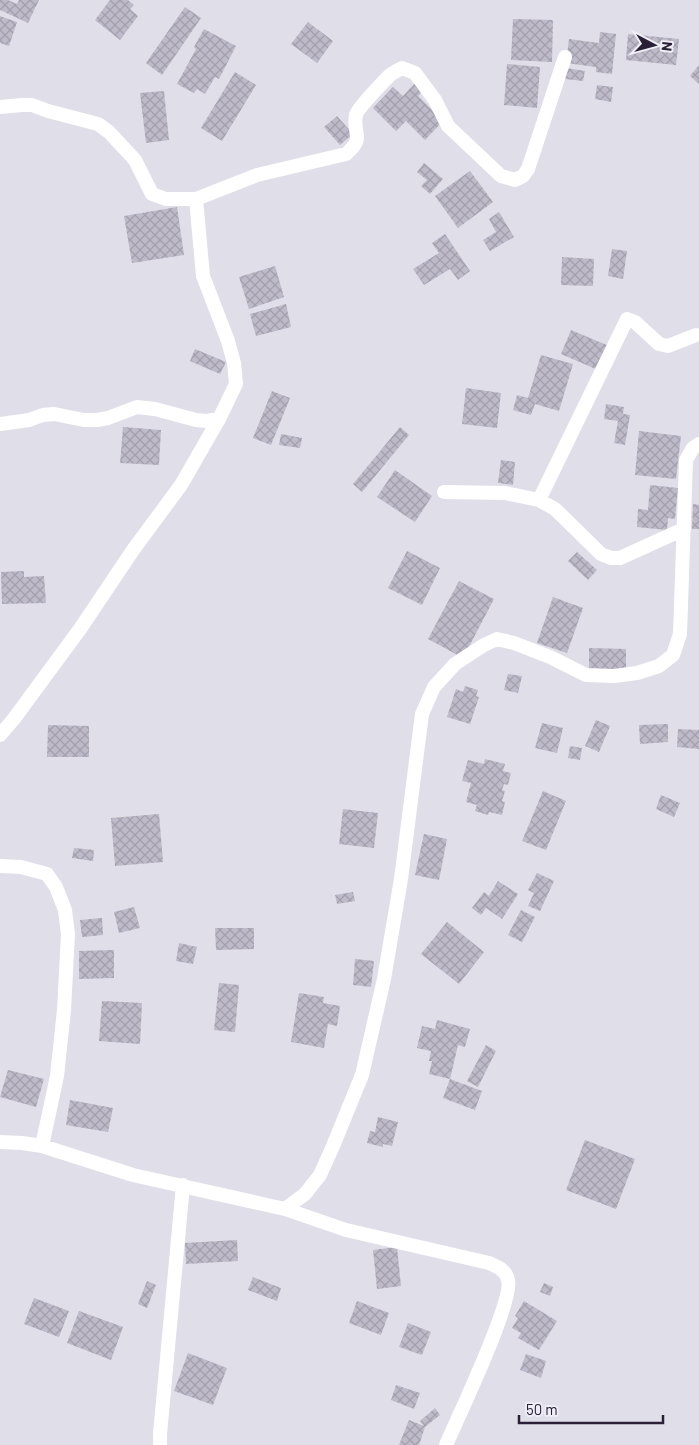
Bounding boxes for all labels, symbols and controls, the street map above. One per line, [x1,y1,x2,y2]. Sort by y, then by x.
north arrow [629,20,679,70]
text: N [658,41,676,52]
scale bar [519,1392,663,1424]
text: 50 m [526,1400,558,1418]

